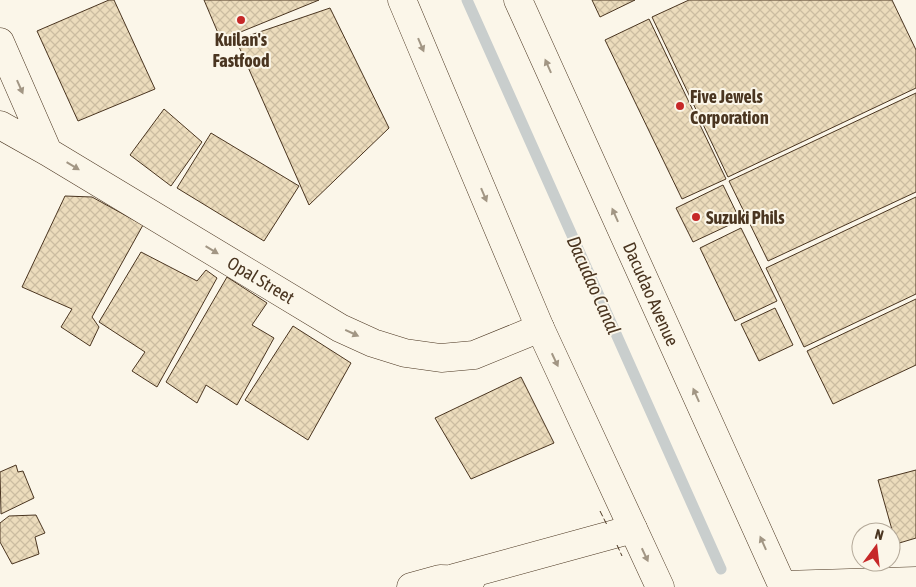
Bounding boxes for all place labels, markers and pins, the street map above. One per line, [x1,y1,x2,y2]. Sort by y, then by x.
marker: Kuilan's Fastfood [235,14,247,26]
place label: Kuilan's Fastfood [212,29,270,71]
place label: Five Jewels Corporation [690,86,769,128]
marker: Five Jewels Corporation [674,100,686,112]
place label: Suzuki Phils [706,207,785,228]
marker: Suzuki Phils [690,211,702,223]

